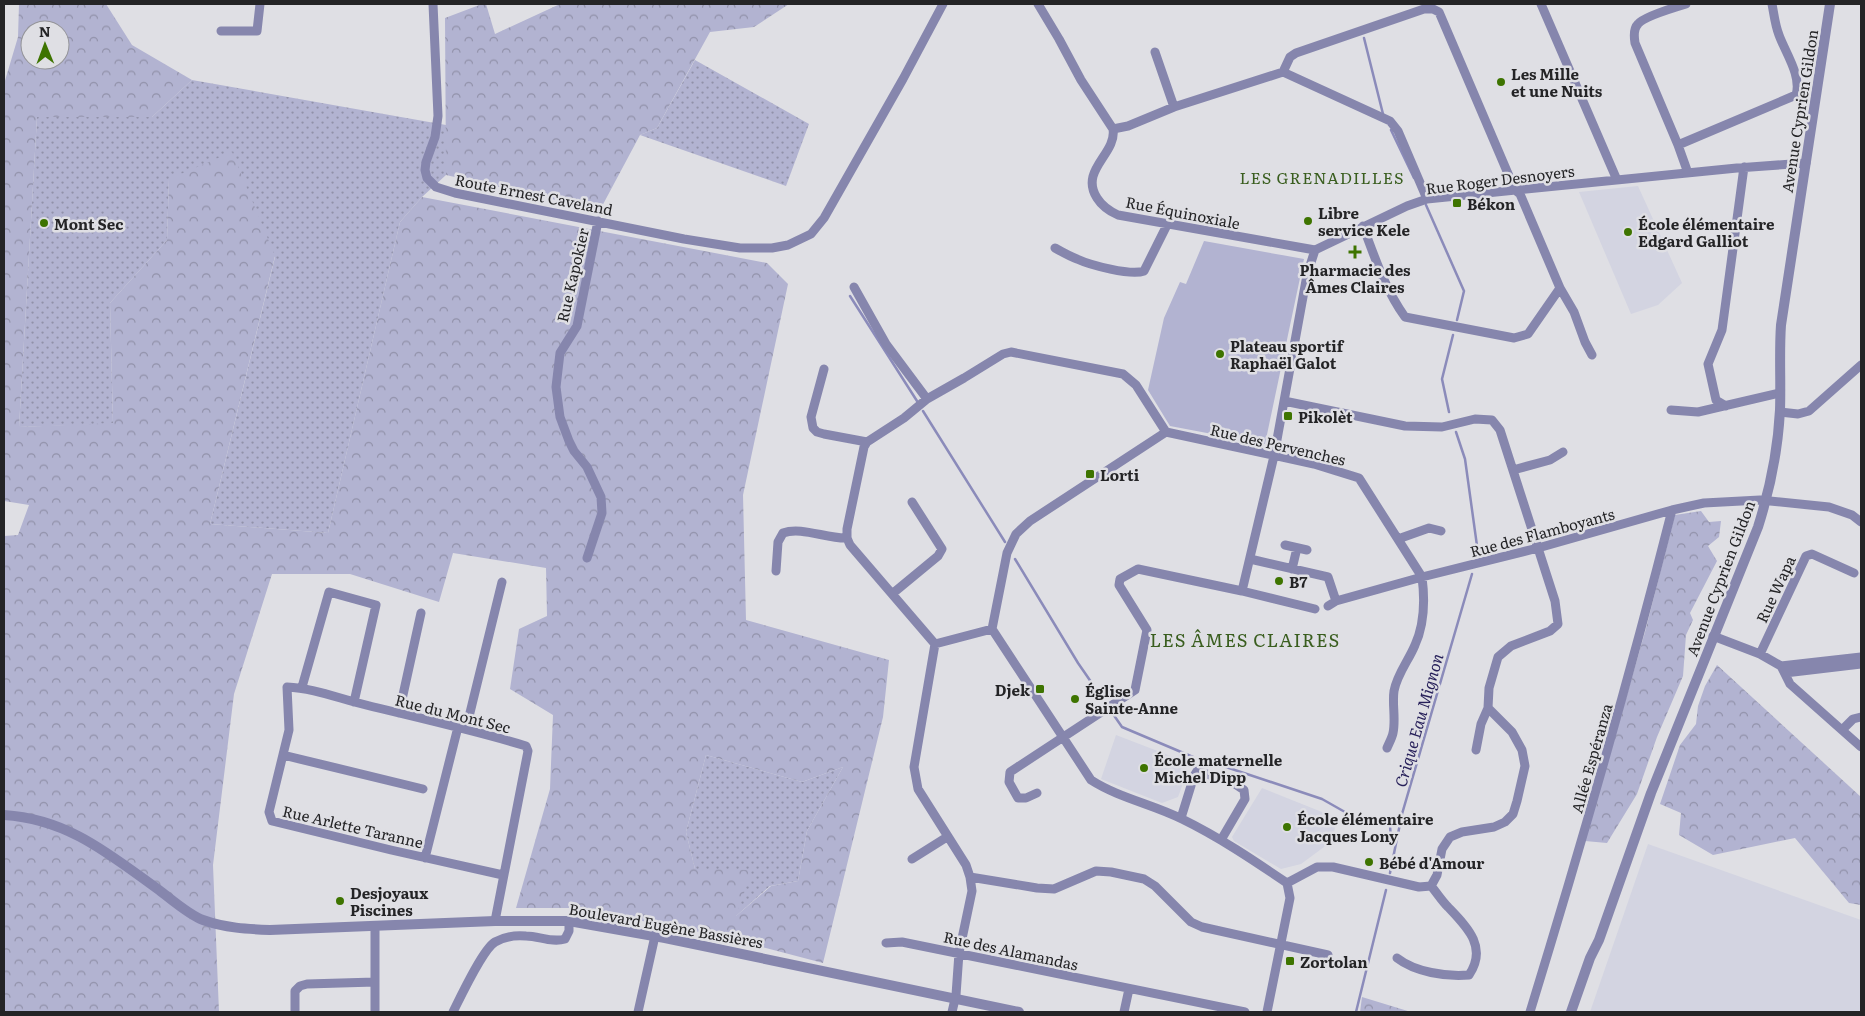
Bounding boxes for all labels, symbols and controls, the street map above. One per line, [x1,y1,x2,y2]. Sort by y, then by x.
north arrow [20,20,70,70]
text: N [39,21,51,41]
street label: Avenue Cyprien Gildon [1775,28,1823,194]
place label: Les Mille et une Nuits [1511,62,1603,102]
marker: Les Mille et une Nuits [1495,76,1507,88]
street label: Rue Roger Desnoyers [1424,158,1576,200]
district label: LES GRENADILLES [1239,165,1405,189]
street label: Route Ernest Caveland [453,167,615,221]
street label: Rue Équinoxiale [1124,190,1242,234]
place label: Békon [1467,192,1516,215]
marker: Békon [1451,197,1463,209]
place label: Libre service Kele [1318,201,1411,241]
place label: Mont Sec [54,212,123,235]
place label: École élémentaire Edgard Galliot [1638,212,1775,252]
marker: Libre service Kele [1302,215,1314,227]
marker: Mont Sec [38,217,50,229]
street label: Rue Kapokier [550,226,594,324]
marker: École élémentaire Edgard Galliot [1622,226,1634,238]
marker: Pharmacie des Âmes Claires [1349,246,1361,258]
place label: Pharmacie des Âmes Claires [1299,258,1411,298]
place label: Plateau sportif Raphaël Galot [1230,334,1345,374]
marker: Plateau sportif Raphaël Galot [1214,348,1226,360]
place label: Pikolèt [1298,405,1353,428]
marker: Pikolèt [1282,410,1294,422]
street label: Rue des Pervenches [1208,417,1348,471]
place label: Lorti [1100,463,1140,486]
marker: Lorti [1084,468,1096,480]
street label: Avenue Cyprien Gildon [1680,497,1760,659]
street label: Rue des Flamboyants [1467,502,1617,562]
street label: Rue Wapa [1749,551,1801,626]
place label: B7 [1289,570,1308,593]
marker: B7 [1273,575,1285,587]
district label: LES ÂMES CLAIRES [1150,626,1340,653]
water label: Crique Eau Mignon [1387,650,1449,790]
place label: Djek [995,678,1031,701]
place label: Église Sainte-Anne [1085,679,1179,719]
marker: Djek [1034,683,1046,695]
street label: Rue du Mont Sec [393,688,514,739]
marker: Église Sainte-Anne [1069,693,1081,705]
street label: Allée Espéranza [1564,700,1618,816]
place label: École maternelle Michel Dipp [1154,748,1283,788]
marker: École maternelle Michel Dipp [1138,762,1150,774]
street label: Rue Arlette Taranne [280,799,426,853]
place label: École élémentaire Jacques Lony [1297,807,1434,847]
marker: École élémentaire Jacques Lony [1281,821,1293,833]
place label: Bébé d'Amour [1379,851,1484,874]
marker: Bébé d'Amour [1363,856,1375,868]
place label: Desjoyaux Piscines [350,881,428,921]
marker: Desjoyaux Piscines [334,895,346,907]
street label: Boulevard Eugène Bassières [567,897,765,953]
street label: Rue des Alamandas [942,925,1081,976]
place label: Zortolan [1300,950,1368,973]
marker: Zortolan [1284,955,1296,967]

